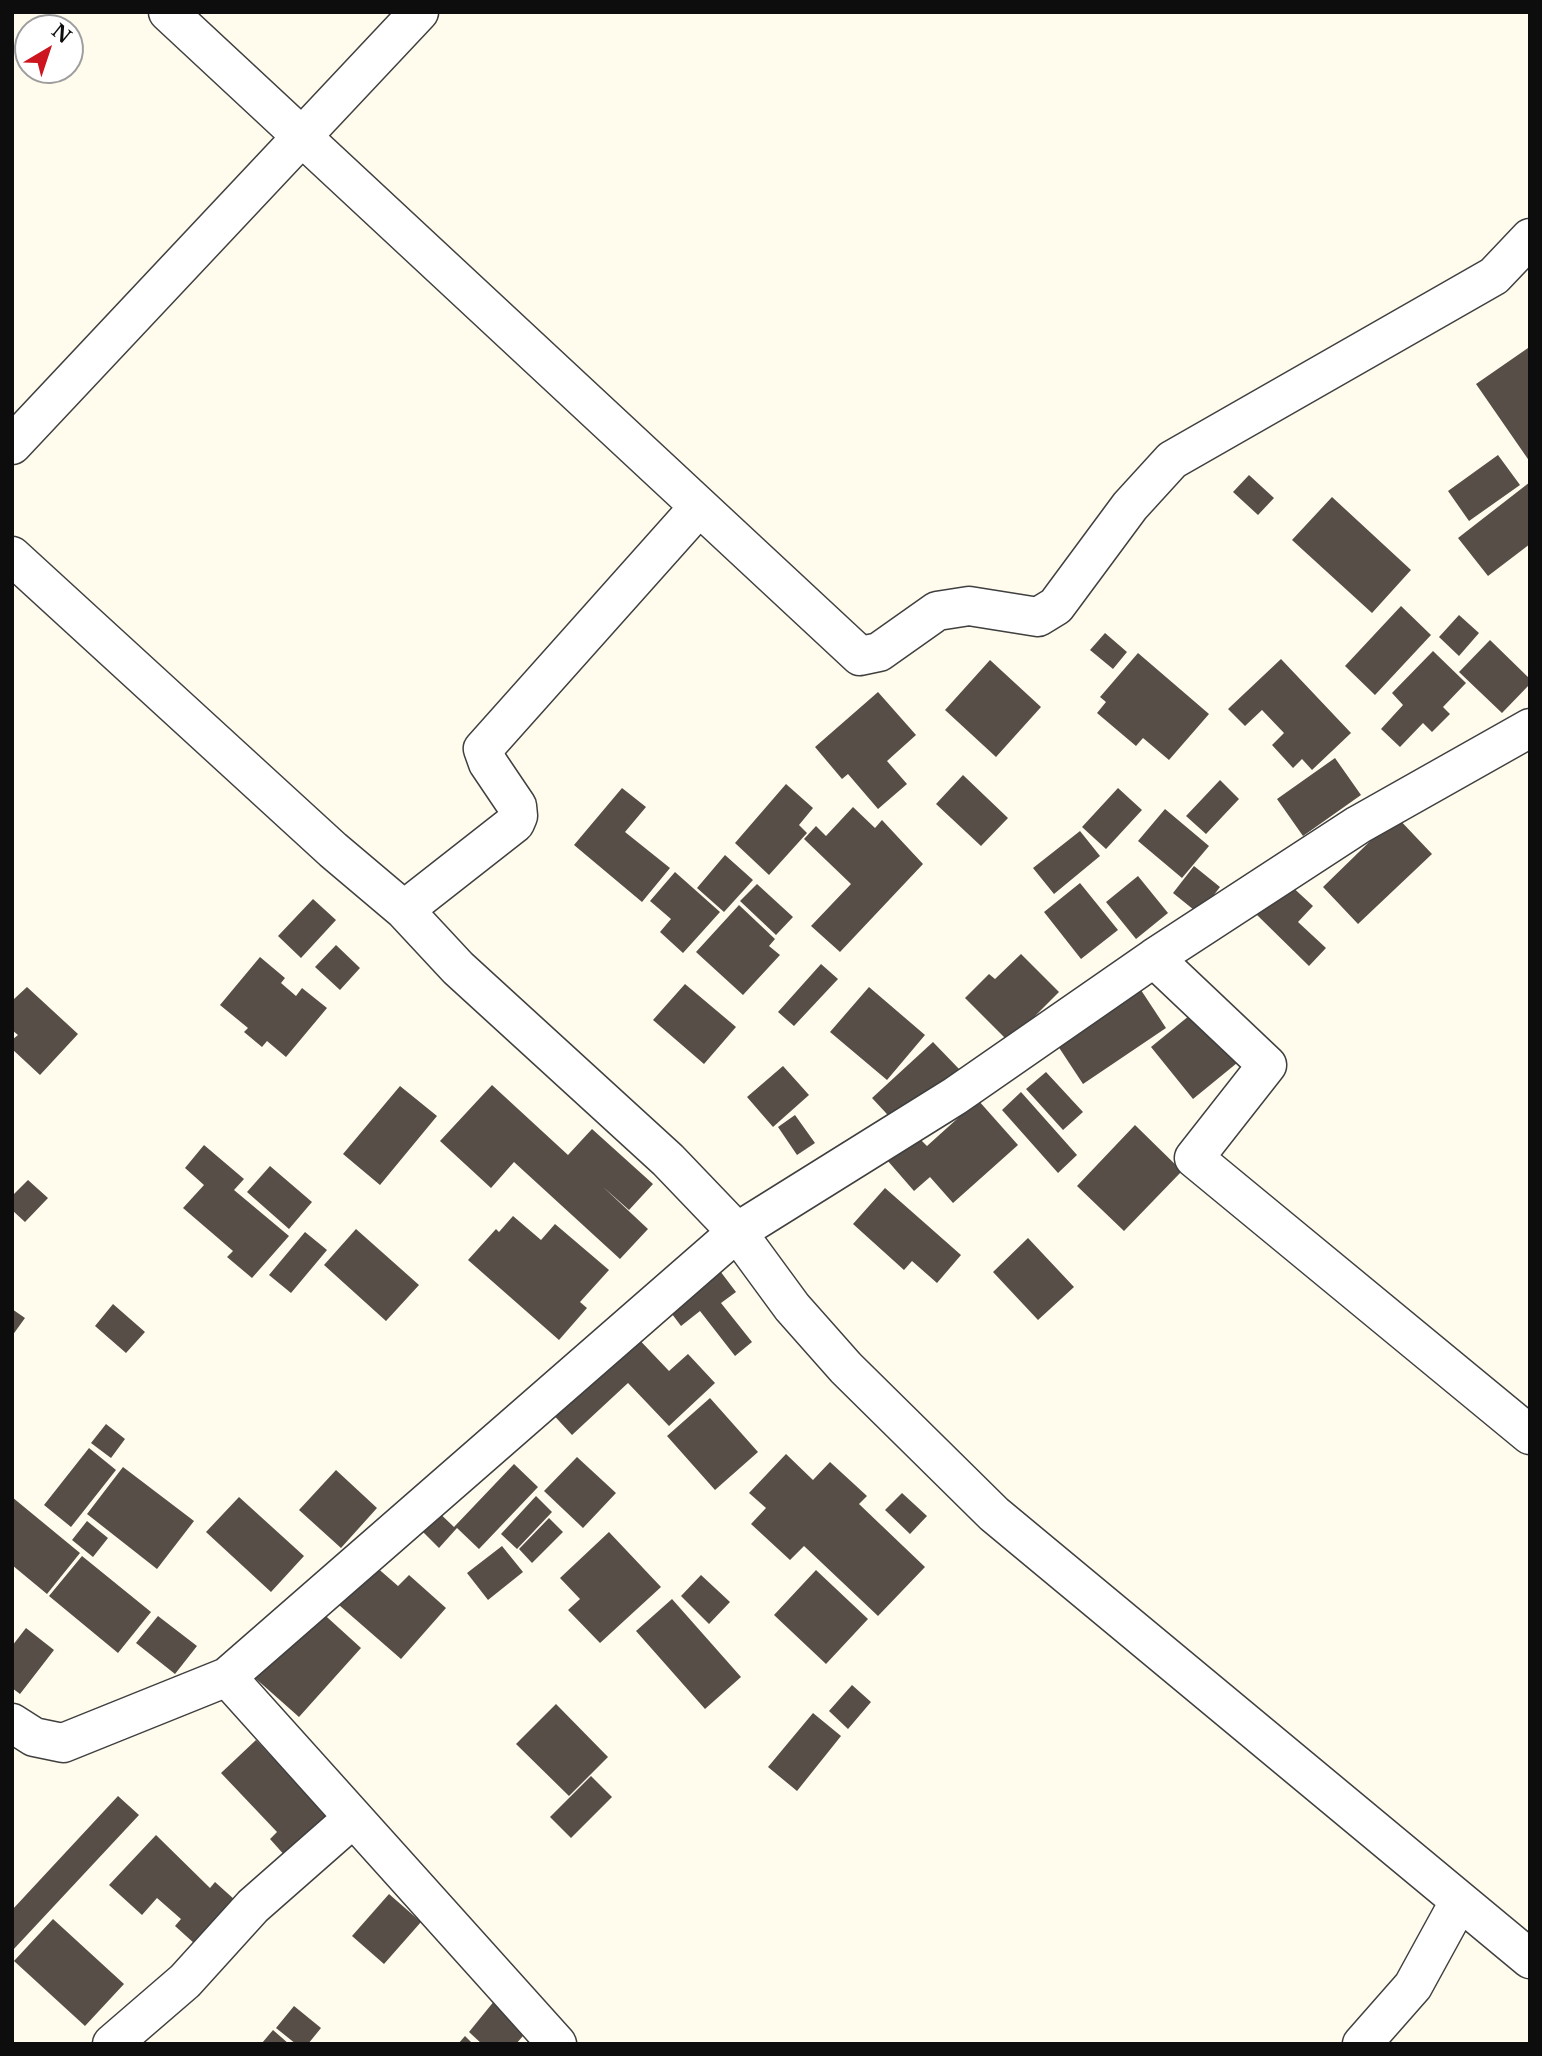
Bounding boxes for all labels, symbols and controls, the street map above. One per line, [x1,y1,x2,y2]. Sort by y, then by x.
north arrow [14,14,84,84]
text: N [47,19,75,48]

